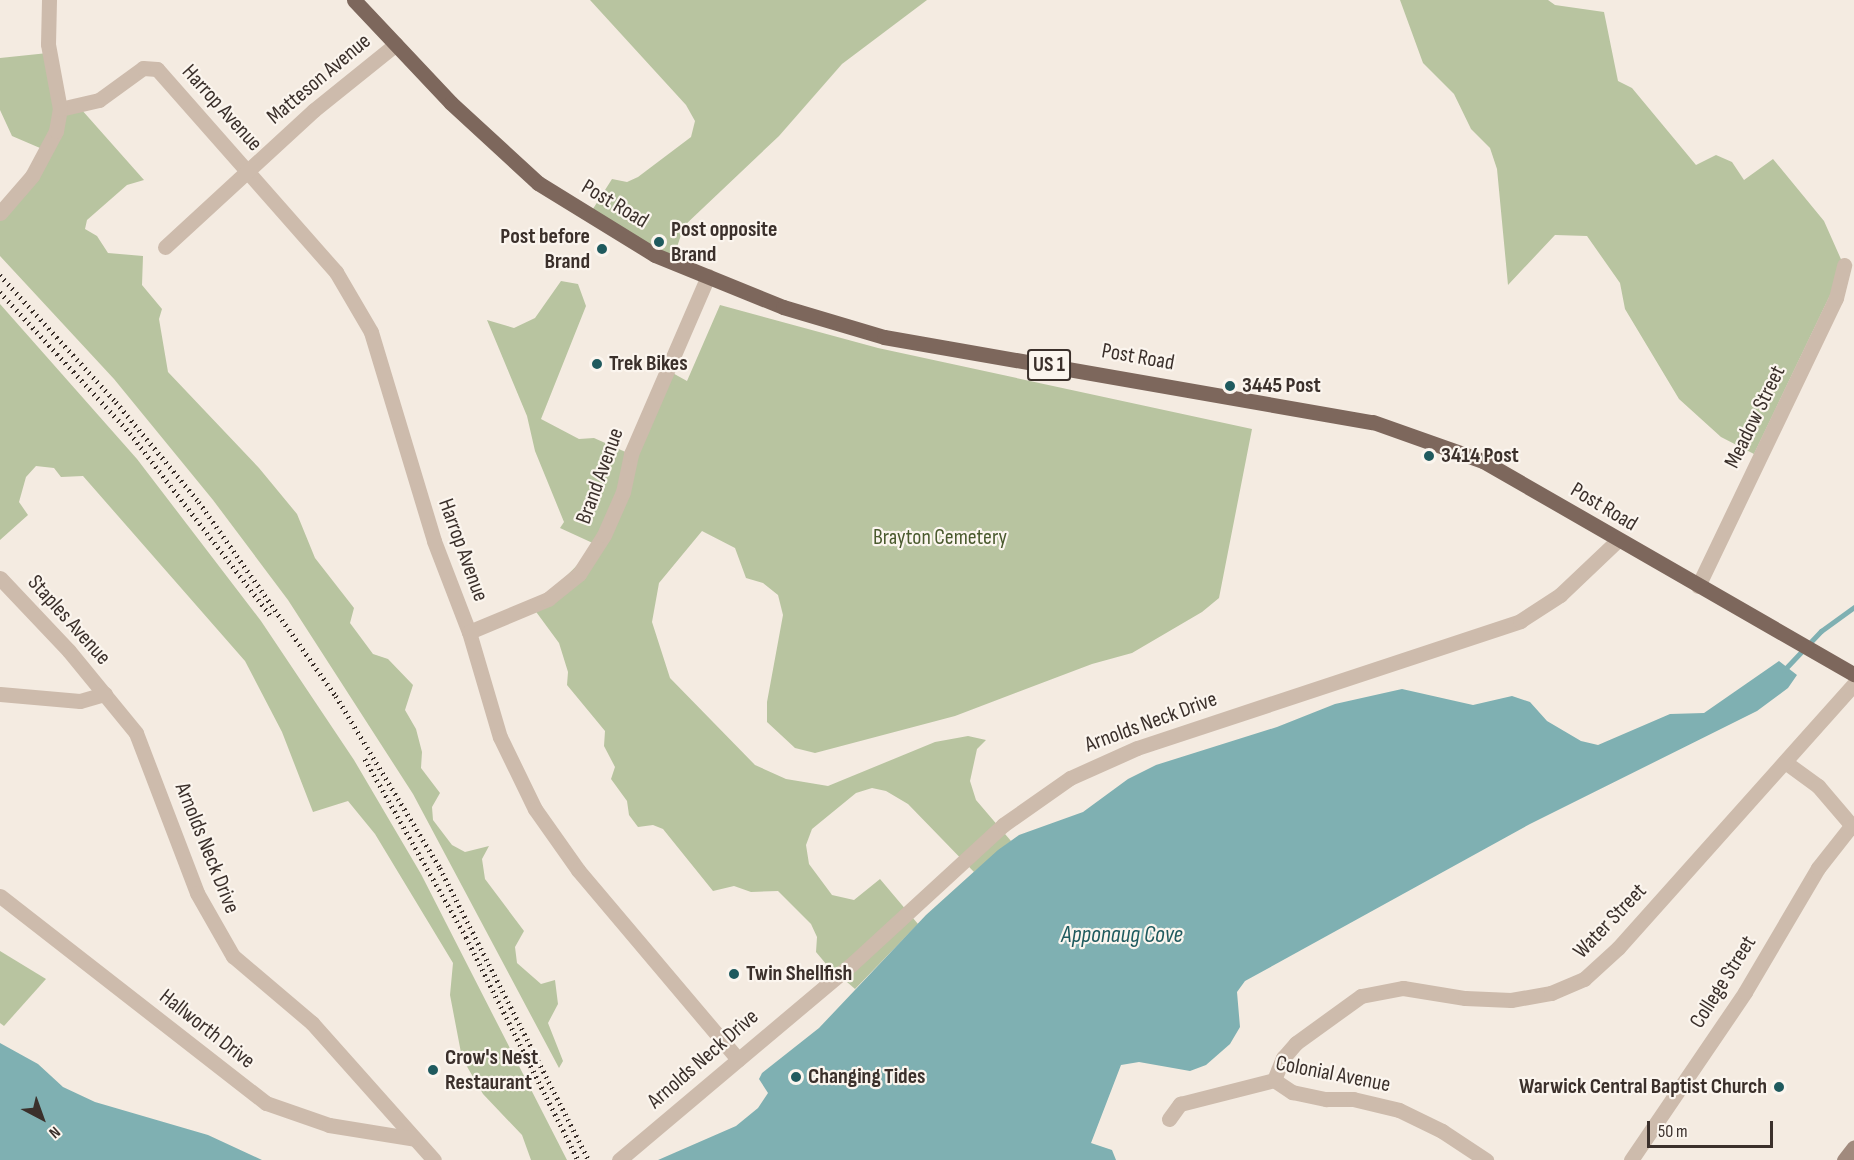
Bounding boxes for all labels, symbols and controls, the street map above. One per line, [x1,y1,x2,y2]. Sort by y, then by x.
street label: Matteson Avenue [262,28,376,130]
street label: Harrop Avenue [176,59,268,157]
street label: Post Road [577,174,653,234]
place label: Post opposite Brand [671,216,777,268]
place label: Post before Brand [500,223,590,274]
marker: Post opposite Brand [652,235,666,249]
marker: Post before Brand [595,242,609,256]
street label: Post Road [1100,338,1176,376]
road number: US 1 [1026,347,1072,383]
place label: Trek Bikes [609,351,688,377]
marker: Trek Bikes [590,357,604,371]
street label: Meadow Street [1719,361,1791,473]
place label: 3445 Post [1242,373,1321,399]
marker: 3445 Post [1223,379,1237,393]
street label: Brand Avenue [570,424,630,528]
place label: 3414 Post [1441,443,1519,469]
marker: 3414 Post [1422,449,1436,463]
street label: Post Road [1566,477,1642,537]
street label: Harrop Avenue [432,495,494,605]
park label: Brayton Cemetery [873,525,1007,551]
street label: Staples Avenue [22,570,116,670]
street label: Arnolds Neck Drive [1081,686,1221,758]
street label: Arnolds Neck Drive [169,779,245,917]
street label: Water Street [1568,878,1652,964]
water label: Apponaug Cove [1061,921,1183,949]
street label: College Street [1684,931,1762,1033]
place label: Twin Shellfish [746,961,852,987]
marker: Twin Shellfish [727,967,741,981]
street label: Hallworth Drive [154,984,260,1074]
street label: Arnolds Neck Drive [642,1004,764,1114]
place label: Crow's Nest Restaurant [445,1044,538,1096]
street label: Colonial Avenue [1273,1050,1393,1098]
marker: Crow's Nest Restaurant [426,1063,440,1077]
place label: Changing Tides [808,1064,926,1090]
marker: Changing Tides [789,1070,803,1084]
place label: Warwick Central Baptist Church [1519,1074,1767,1100]
marker: Warwick Central Baptist Church [1772,1080,1786,1094]
north arrow [12,1088,72,1148]
scale bar [1650,1109,1776,1147]
text: 50 m [1658,1121,1688,1142]
text: N [45,1122,64,1142]

